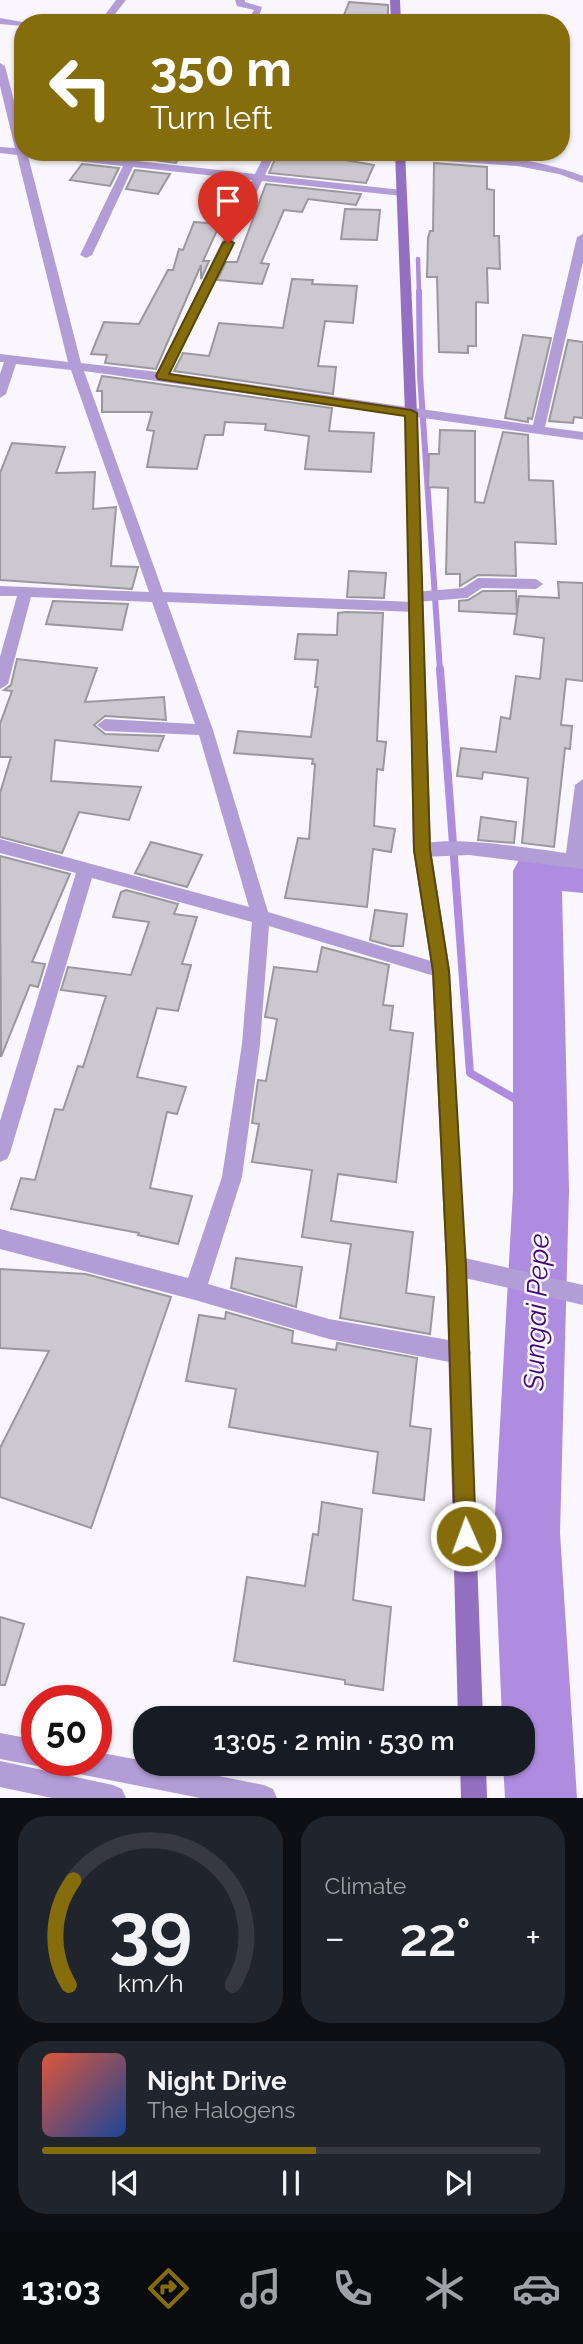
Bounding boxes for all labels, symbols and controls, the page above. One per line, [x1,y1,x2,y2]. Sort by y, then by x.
text: 350 m [150,40,292,97]
icon: left [35,42,126,133]
text: Turn left [150,99,272,136]
pin [198,171,258,243]
icon: arrive [209,182,247,220]
water label: Sungai Pepe [517,1233,556,1392]
position arrow [429,1499,503,1573]
speed limit sign: 50 [21,1685,112,1776]
text: 13:05 · 2 min · 530 m [213,1726,455,1756]
text: Climate [325,1872,406,1899]
text: 39 [109,1888,192,1973]
text: 22° [400,1907,471,1968]
text: − [325,1915,345,1960]
text: + [525,1915,541,1960]
text: km/h [117,1968,183,1998]
text: Night Drive [147,2066,286,2096]
text: The Halogens [147,2096,295,2123]
icon: previous [106,2164,144,2202]
icon: pause [272,2164,310,2202]
icon: next [439,2164,477,2202]
icon: directions [144,2264,193,2313]
icon: music [236,2264,285,2313]
icon: phone [328,2264,377,2313]
icon: climate [420,2264,469,2313]
icon: car [512,2264,561,2313]
text: 13:03 [22,2270,101,2307]

